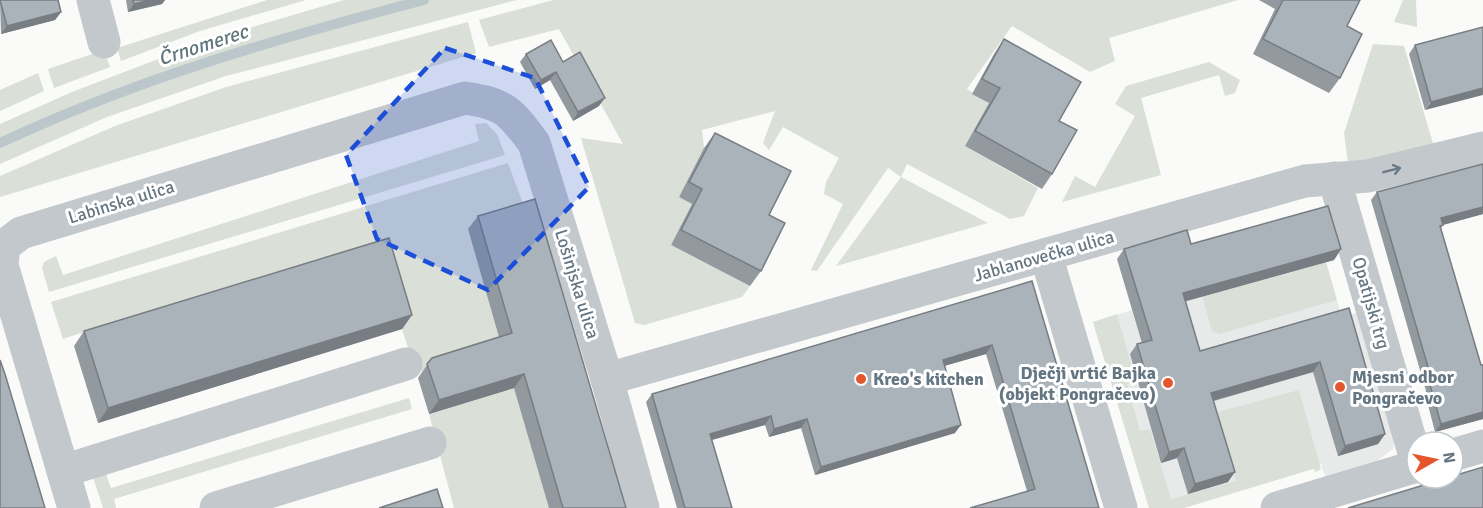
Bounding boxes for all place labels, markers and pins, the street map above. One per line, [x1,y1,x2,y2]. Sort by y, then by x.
place label: Dječji vrtić Bajka (objekt Pongračevo) [999,362,1156,405]
place label: Mjesni odbor Pongračevo [1352,366,1455,409]
place label: Kreo's kitchen [873,368,984,390]
marker: Kreo's kitchen [854,372,868,386]
marker: Dječji vrtić Bajka (objekt Pongračevo) [1161,376,1175,390]
marker: Mjesni odbor Pongračevo [1333,380,1347,394]

